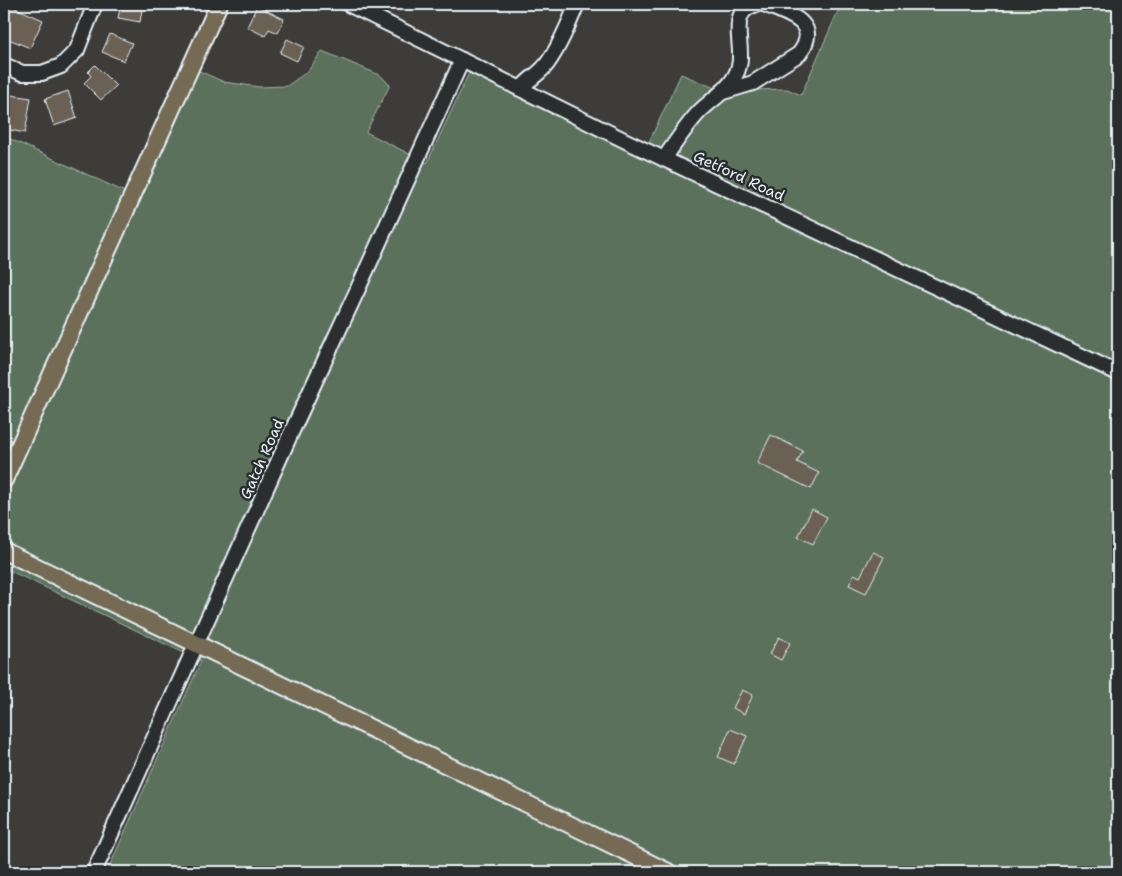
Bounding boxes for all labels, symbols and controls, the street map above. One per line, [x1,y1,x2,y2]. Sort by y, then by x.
street label: Getford Road [690,146,788,206]
street label: Gatch Road [235,415,289,502]

